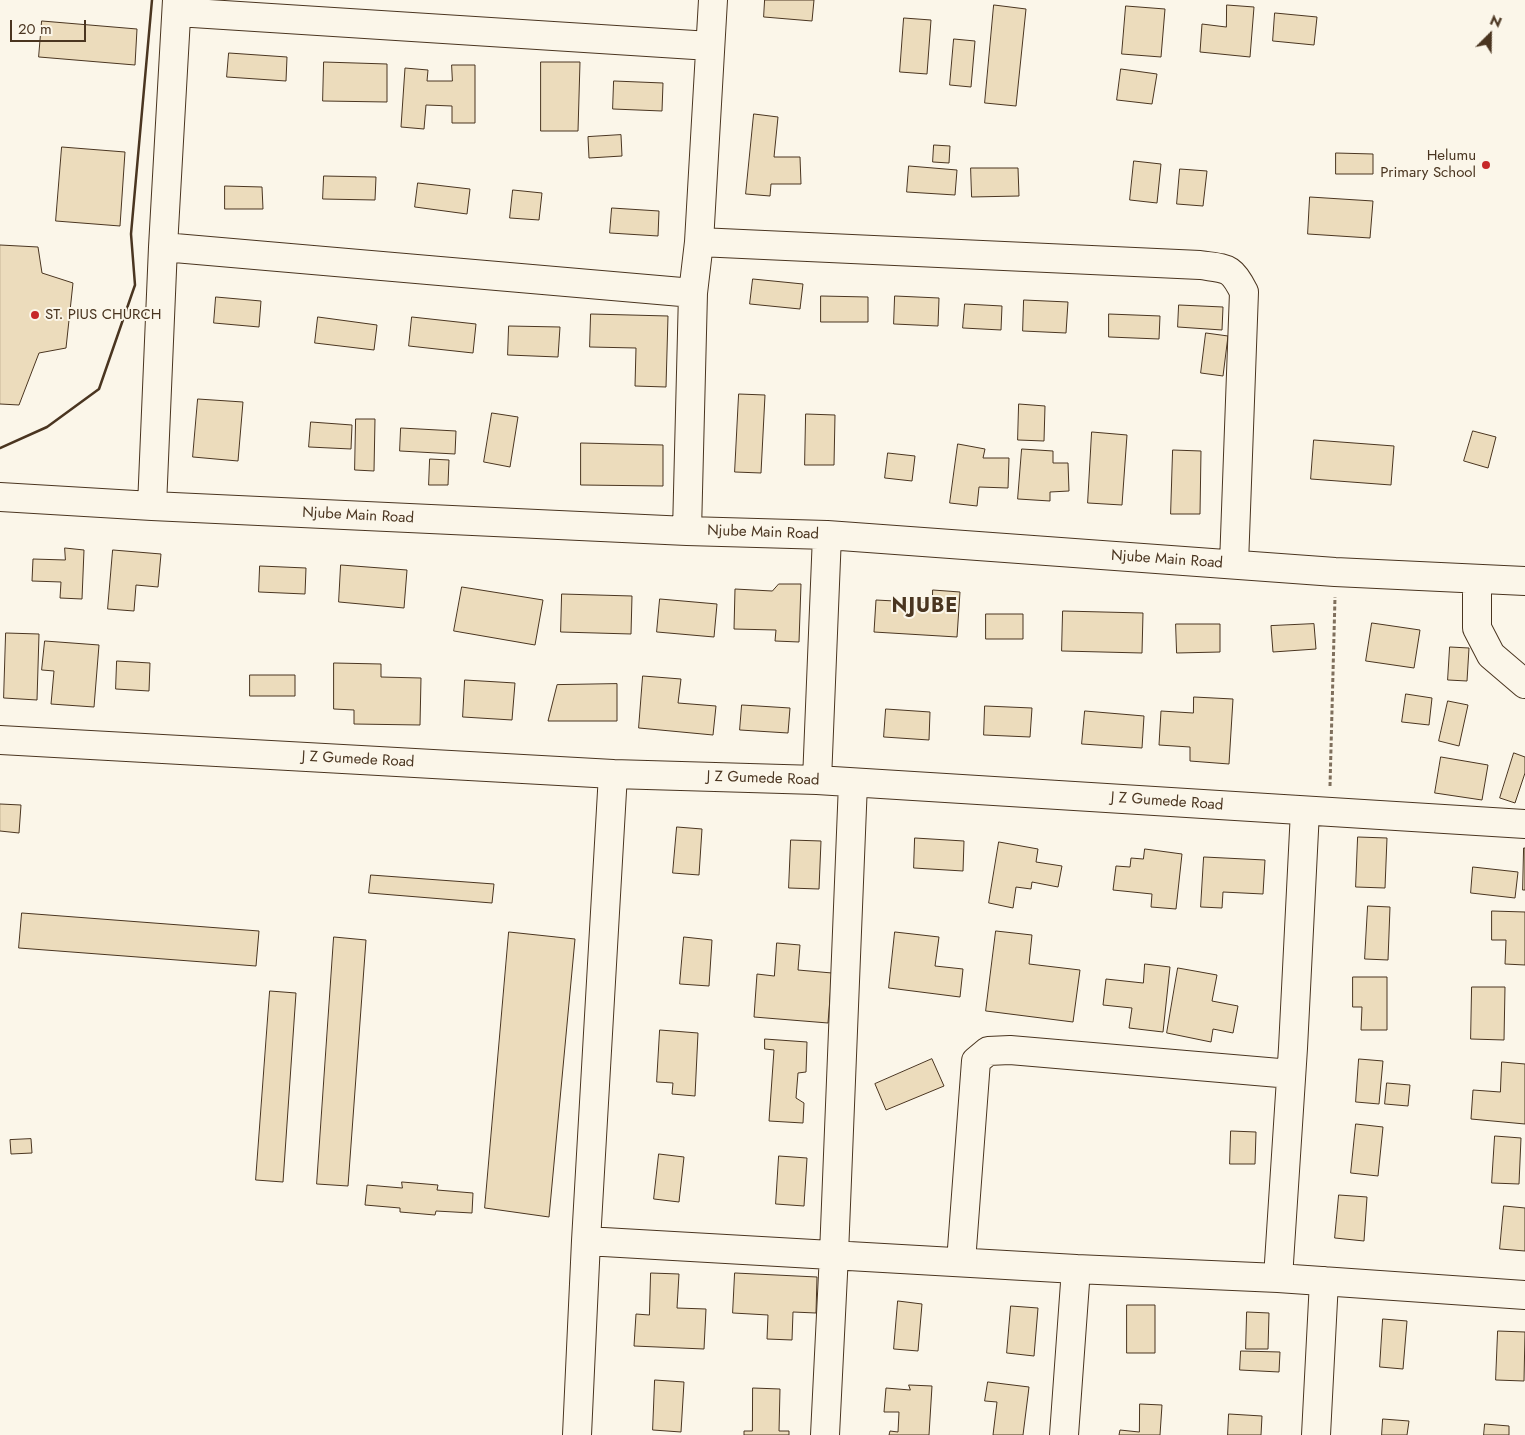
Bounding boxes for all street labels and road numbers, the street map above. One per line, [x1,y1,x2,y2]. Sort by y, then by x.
street label: Njube Main Road [302,504,414,528]
street label: Njube Main Road [707,522,819,544]
street label: Njube Main Road [1110,547,1224,573]
street label: J Z Gumede Road [301,748,415,772]
street label: J Z Gumede Road [706,768,820,790]
street label: J Z Gumede Road [1110,789,1224,815]

